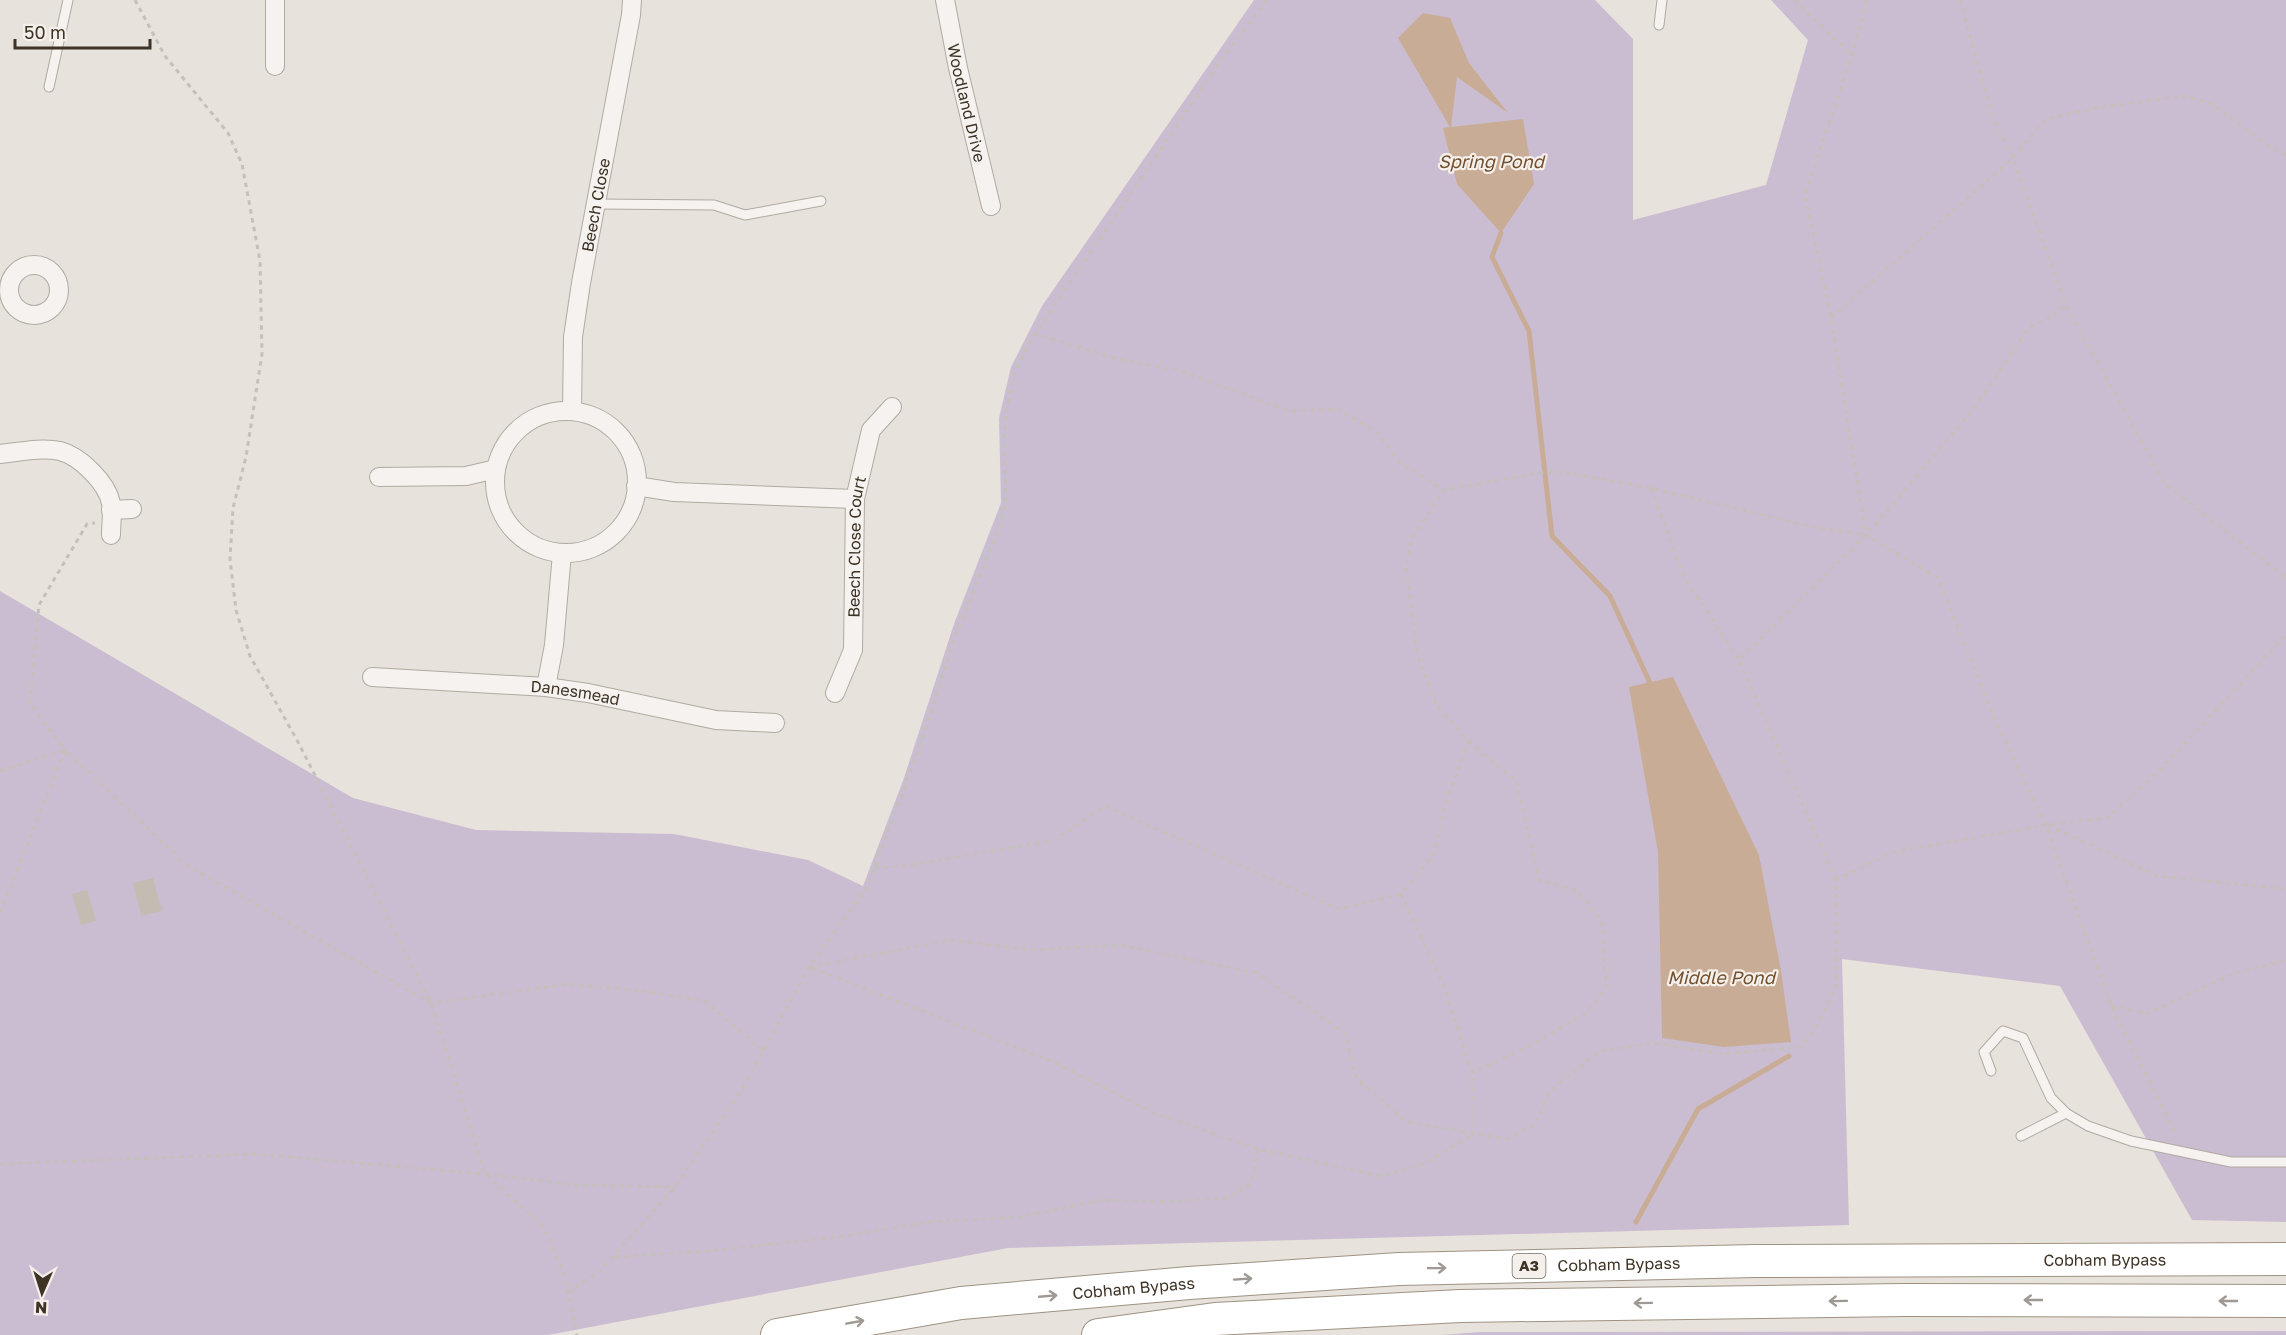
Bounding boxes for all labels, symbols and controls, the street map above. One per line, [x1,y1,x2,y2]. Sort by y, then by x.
scale bar [15,12,150,50]
text: 50 m [24,21,66,43]
street label: Woodland Drive [944,42,990,164]
water label: Spring Pond [1438,150,1546,172]
street label: Beech Close [577,156,614,254]
street label: Beech Close Court [843,474,870,618]
street label: Danesmead [530,676,622,709]
water label: Middle Pond [1667,966,1777,988]
street label: Cobham Bypass [2043,1249,2166,1270]
street label: Cobham Bypass [1557,1253,1680,1275]
road number: A3 [1512,1254,1546,1278]
one-way arrow [1427,1262,1447,1274]
north arrow [12,1263,72,1323]
street label: Cobham Bypass [1072,1273,1195,1303]
one-way arrow [1232,1274,1252,1285]
one-way arrow [1038,1290,1058,1301]
one-way arrow [2023,1294,2043,1306]
one-way arrow [1828,1295,1848,1307]
one-way arrow [2218,1295,2238,1307]
text: N [35,1298,48,1318]
one-way arrow [1633,1298,1653,1309]
one-way arrow [845,1316,865,1327]

